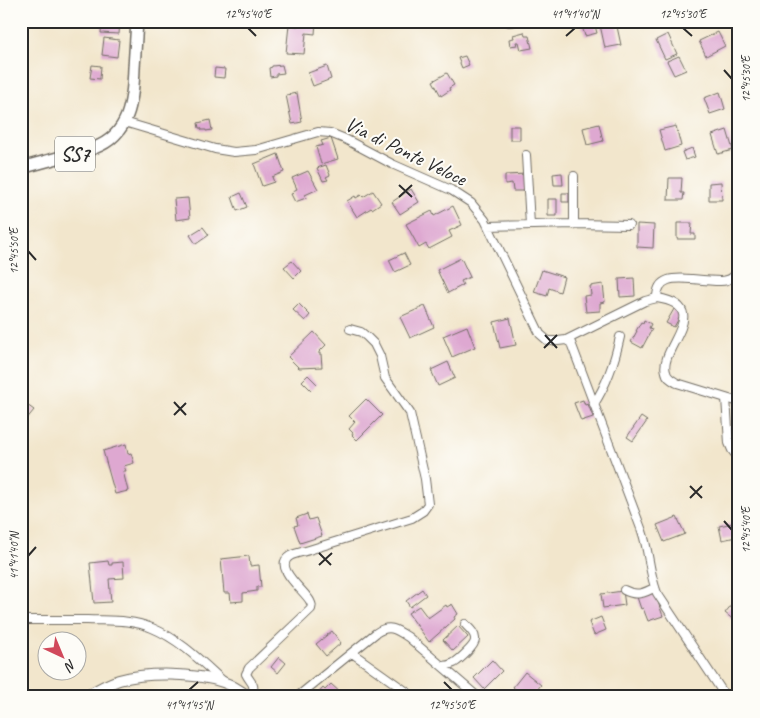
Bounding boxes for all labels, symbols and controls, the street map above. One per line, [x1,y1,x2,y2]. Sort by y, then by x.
text: 12°45'40"E [225,6,273,22]
text: 41°41'40"N [551,6,600,22]
text: 12°45'30"E [660,6,708,22]
text: 12°45'30"E [738,54,754,102]
street label: Via di Ponte Veloce [341,110,472,192]
road number: SS7 [55,136,95,172]
text: 12°45'50"E [6,226,22,274]
text: 12°45'40"E [738,505,754,553]
text: 41°41'40"N [6,531,22,580]
north arrow [38,630,88,680]
text: N [60,656,80,676]
text: 41°41'45"N [165,697,214,713]
text: 12°45'50"E [429,697,477,713]

